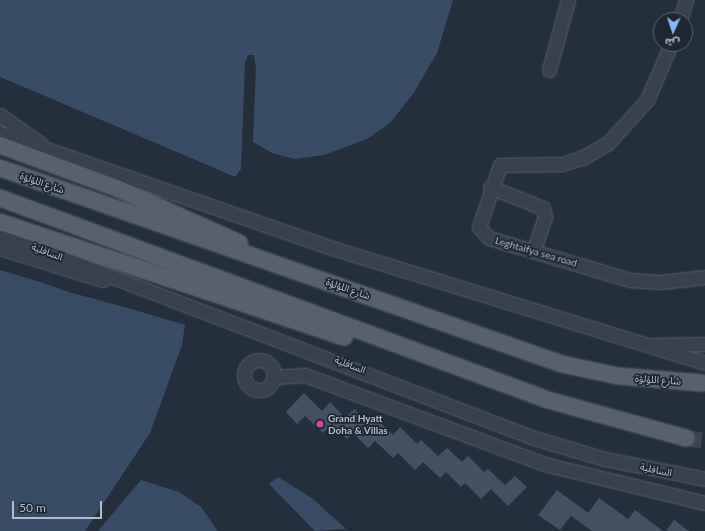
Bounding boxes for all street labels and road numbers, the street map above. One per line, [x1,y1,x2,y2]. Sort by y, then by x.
street label: شارع اللؤلؤة [18,170,66,196]
street label: Leghtaifya sea road [494,235,578,269]
street label: السافلية [30,241,64,263]
street label: شارع اللؤلؤة [324,276,372,302]
street label: السافلية [333,354,367,376]
street label: شارع اللؤلؤة [635,372,681,388]
street label: السافلية [639,461,673,479]

